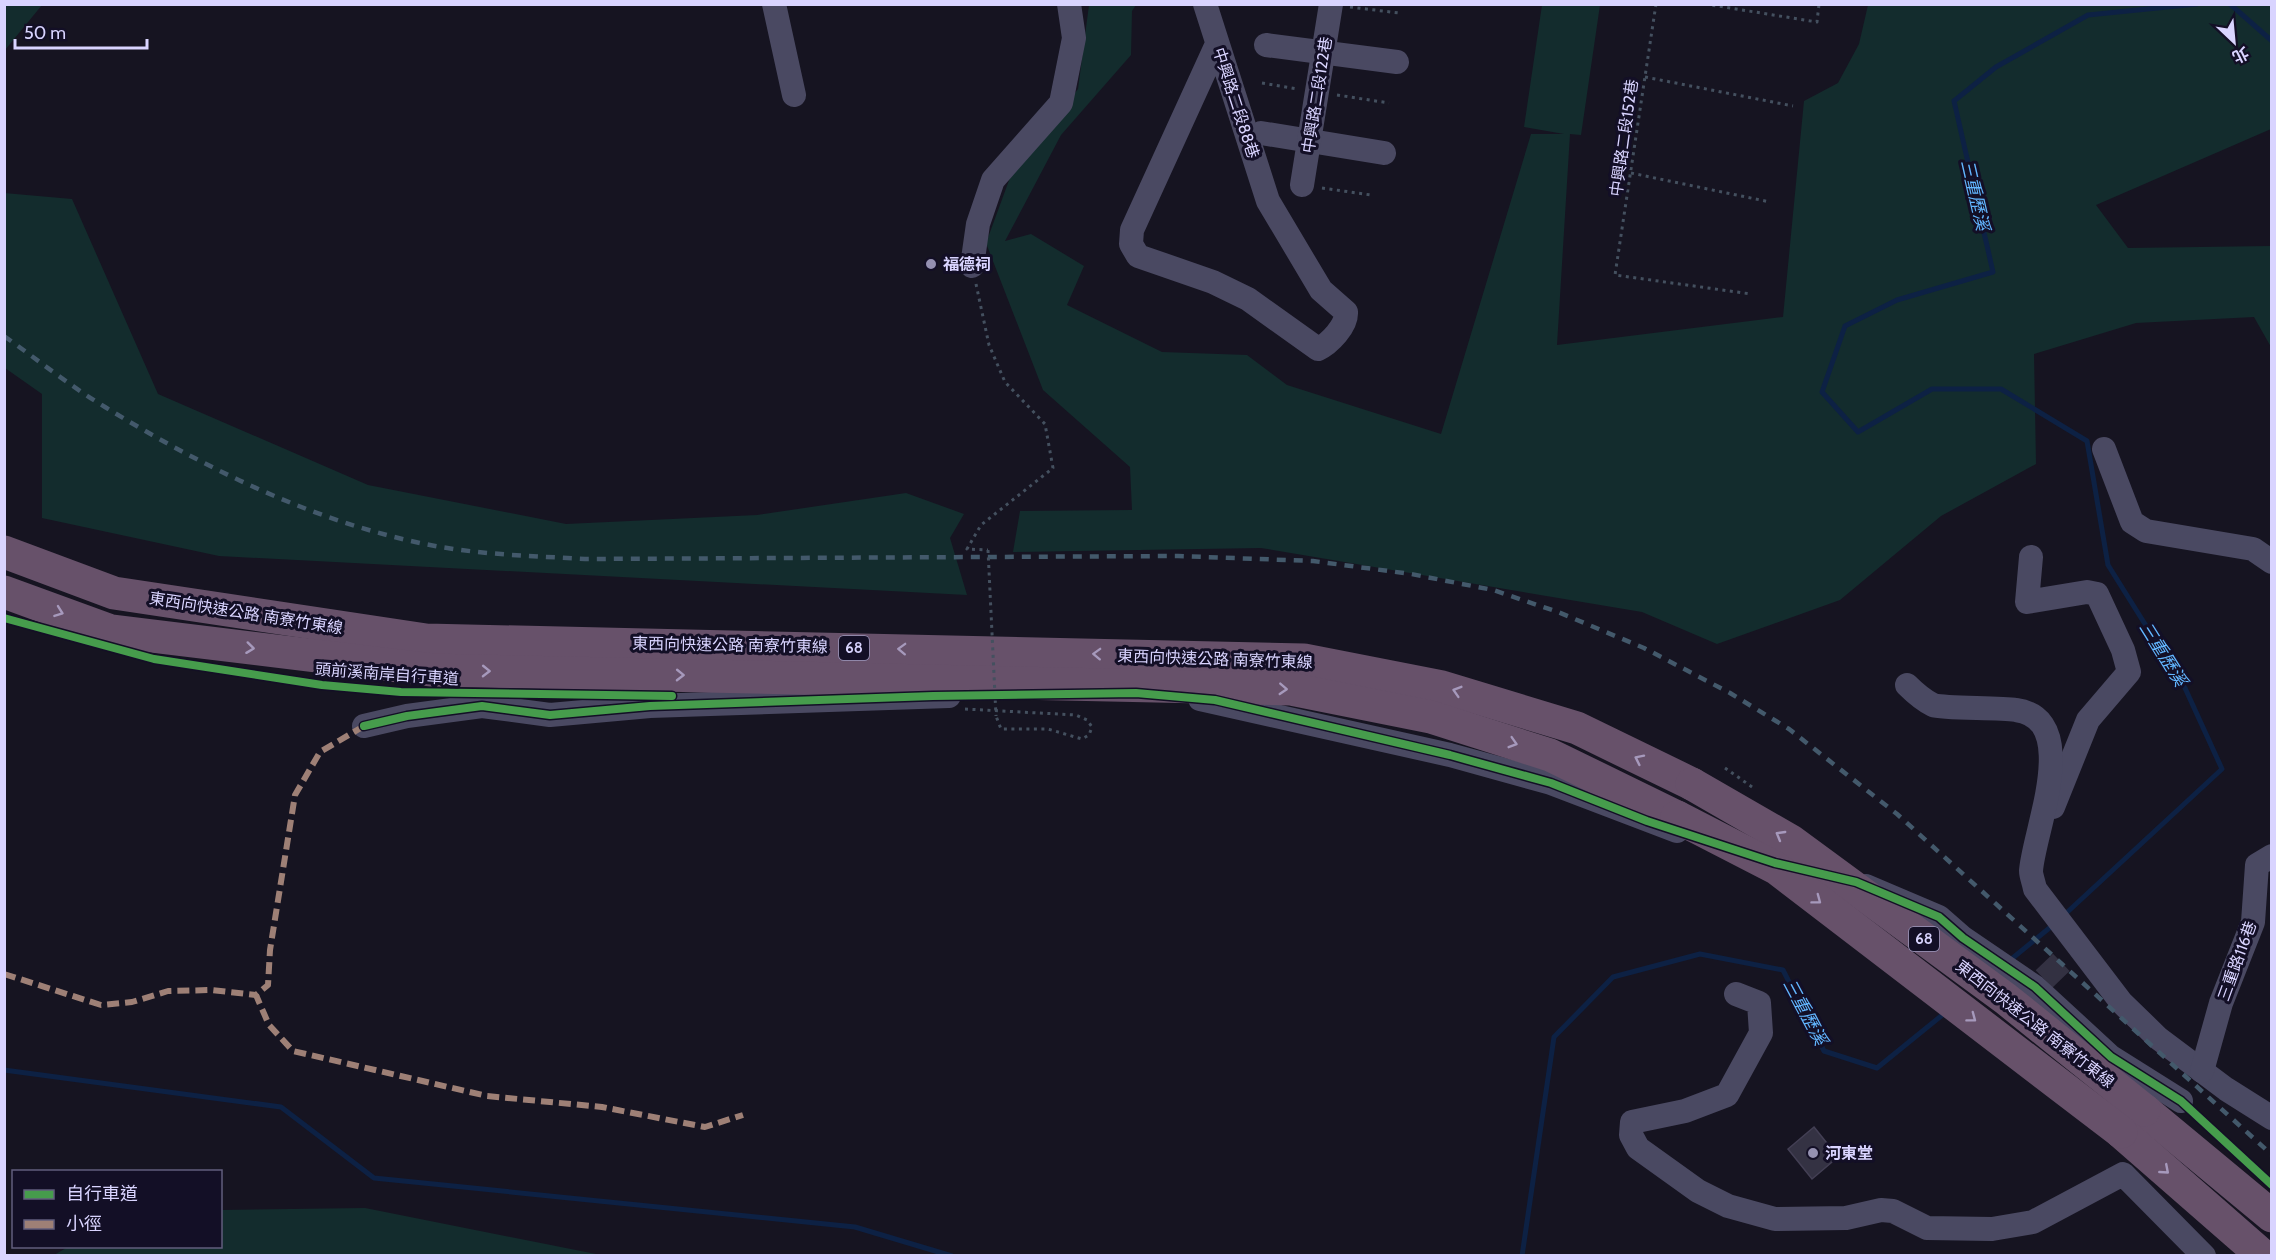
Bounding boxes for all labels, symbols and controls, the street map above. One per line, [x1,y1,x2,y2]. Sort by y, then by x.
scale bar [15,12,147,50]
north arrow [2204,12,2264,72]
text: 50 m [24,22,66,44]
street label: 中興路二段122巷 [1298,35,1336,155]
text: 北 [2229,43,2252,67]
street label: 中興路二段88巷 [1209,45,1263,161]
street label: 中興路二段152巷 [1606,78,1642,198]
water label: 三重歷溪 [1956,157,1994,235]
place label: 福德祠 [943,255,991,274]
marker: 福德祠 [924,257,938,271]
street label: 東西向快速公路 南寮竹東線 [148,588,344,638]
one-way arrow [53,605,64,617]
water label: 三重歷溪 [2135,618,2193,693]
street label: 東西向快速公路 南寮竹東線 [632,634,828,656]
road number: 68 [839,636,869,660]
one-way arrow [245,641,254,654]
one-way arrow [898,643,907,655]
street label: 東西向快速公路 南寮竹東線 [1117,646,1313,672]
one-way arrow [1093,648,1102,660]
street label: 頭前溪南岸自行車道 [315,660,459,688]
one-way arrow [481,665,490,677]
one-way arrow [676,669,685,681]
one-way arrow [1279,682,1288,695]
one-way arrow [1452,686,1463,698]
one-way arrow [1507,736,1518,748]
one-way arrow [1635,754,1646,766]
one-way arrow [1775,830,1786,842]
one-way arrow [1811,893,1822,904]
street label: 三重路116巷 [2214,919,2260,1003]
road number: 68 [1909,927,1939,951]
street label: 東西向快速公路 南寮竹東線 [1952,956,2118,1092]
water label: 三重歷溪 [1778,975,1833,1052]
one-way arrow [1966,1011,1977,1022]
place label: 河東堂 [1825,1144,1873,1163]
marker: 河東堂 [1806,1146,1820,1160]
one-way arrow [2158,1163,2169,1174]
legend [12,1170,222,1248]
text: 自行車道 [66,1183,138,1205]
text: 小徑 [66,1213,102,1235]

